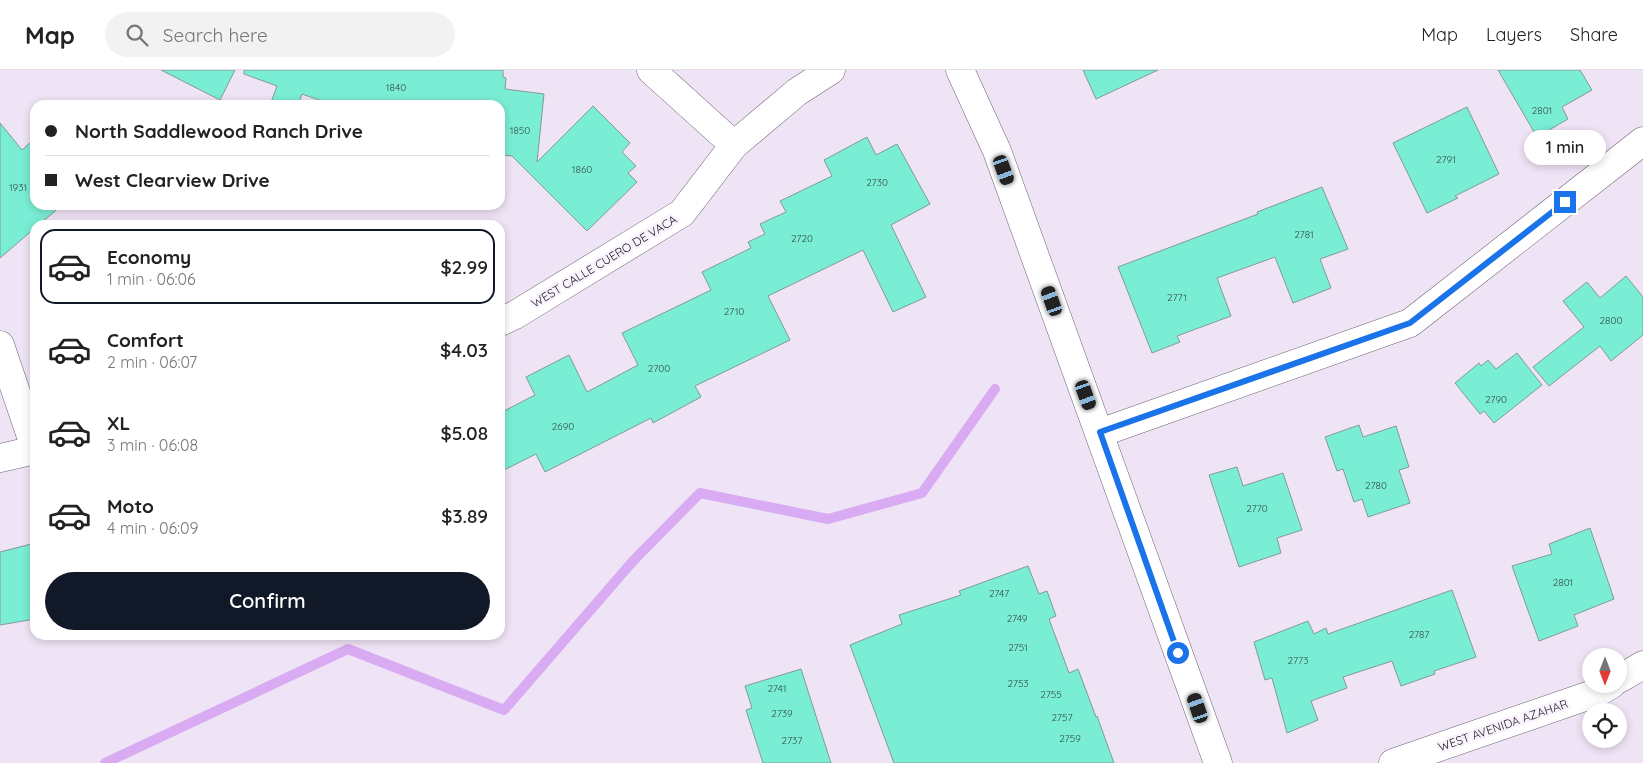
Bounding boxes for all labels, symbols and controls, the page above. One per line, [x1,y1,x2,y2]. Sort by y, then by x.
search box [105,12,455,57]
text: Map [25,20,75,50]
icon: search [123,21,151,49]
text: Search here [163,23,268,47]
text: Map [1421,23,1458,46]
text: Layers [1486,23,1542,46]
text: Share [1570,23,1618,46]
house number: 1840 [386,81,406,94]
house number: 2801 [1532,104,1552,117]
text: North Saddlewood Ranch Drive [75,119,363,143]
house number: 1850 [510,124,530,137]
callout: 1 min [1524,129,1606,164]
text: 1 min [1546,137,1584,157]
car [991,153,1016,187]
house number: 2791 [1436,153,1456,166]
house number: 1860 [572,163,592,176]
text: West Clearview Drive [75,168,270,192]
house number: 2730 [866,176,888,189]
house number: 1931 [9,181,27,194]
route end [1554,191,1576,213]
street label: WEST CALLE CUERO DE VACA [528,211,680,311]
house number: 2781 [1294,228,1314,241]
house number: 2720 [791,232,813,245]
icon: car [47,244,92,289]
text: Economy [107,245,191,269]
text: $2.99 [440,255,488,279]
text: 1 min · 06:06 [107,269,196,289]
car [1039,284,1064,318]
house number: 2771 [1167,291,1187,304]
house number: 2710 [724,305,744,318]
house number: 2800 [1600,314,1622,327]
icon: car [47,327,92,372]
text: Comfort [107,328,184,352]
text: $4.03 [440,338,488,362]
text: 2 min · 06:07 [107,352,197,372]
house number: 2700 [648,362,670,375]
car [1073,378,1098,412]
house number: 2790 [1485,393,1507,406]
icon: car [47,410,92,455]
text: XL [107,411,130,435]
house number: 2690 [552,420,574,433]
text: $5.08 [441,421,488,445]
text: 3 min · 06:08 [107,435,198,455]
house number: 2780 [1365,479,1387,492]
icon: car [47,493,92,538]
text: Moto [107,494,154,518]
house number: 2770 [1246,502,1268,515]
text: $3.89 [441,504,488,528]
text: 4 min · 06:09 [107,518,199,538]
button: Confirm [45,572,490,630]
house number: 2801 [1553,576,1573,589]
house number: 2747 [989,587,1009,600]
house number: 2749 [1007,612,1028,625]
house number: 2787 [1409,628,1429,641]
house number: 2751 [1008,641,1028,654]
route start [1167,642,1189,664]
north arrow [1582,648,1628,692]
map controls [1582,648,1627,748]
house number: 2773 [1288,654,1308,667]
house number: 2753 [1007,677,1029,690]
house number: 2741 [768,682,786,695]
house number: 2755 [1040,688,1062,701]
car [1186,691,1209,725]
street label: WEST AVENIDA AZAHAR [1436,696,1570,754]
button: locate [1582,703,1627,748]
house number: 2739 [771,707,793,720]
house number: 2757 [1051,711,1073,724]
house number: 2759 [1059,732,1081,745]
house number: 2737 [782,734,802,747]

